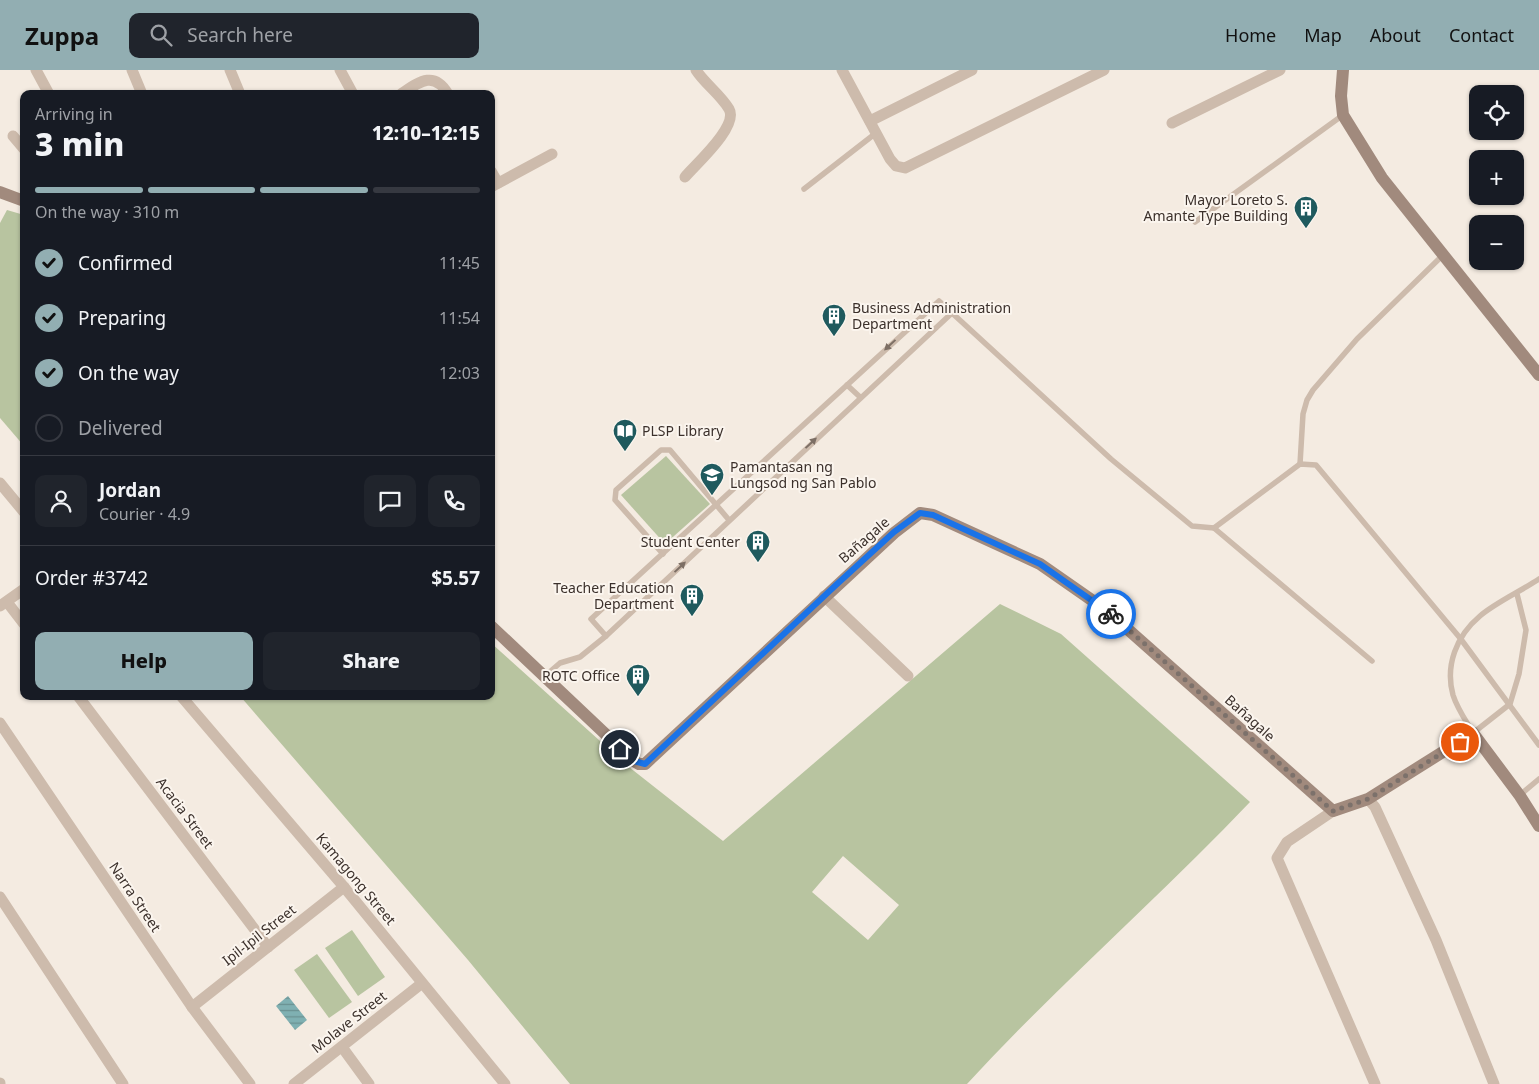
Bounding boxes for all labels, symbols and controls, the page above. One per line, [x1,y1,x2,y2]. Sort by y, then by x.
search box [129,13,479,58]
text: Zuppa [25,19,99,52]
icon: search [147,21,175,49]
text: Search here [187,22,293,48]
text: Home [1225,23,1276,47]
text: Map [1304,23,1342,47]
text: About [1370,23,1421,47]
text: Contact [1449,23,1514,47]
map controls [1469,85,1524,270]
button: locate [1469,85,1524,140]
text: Arriving in [35,103,113,125]
text: 12:10–12:15 [372,120,480,146]
text: 3 min [35,122,124,165]
button: + [1469,150,1524,205]
place label: Mayor Loreto S. Amante Type Building [1144,190,1288,225]
building icon: Mayor Loreto S. Amante Type Building [1293,195,1319,229]
text: On the way · 310 m [35,201,179,223]
button: − [1469,215,1524,270]
icon: check [35,249,63,277]
text: Confirmed [78,250,173,276]
text: 11:45 [439,252,480,274]
place label: Business Administration Department [852,298,1011,333]
building icon: Business Administration Department [821,303,847,337]
icon: check [35,304,63,332]
text: Preparing [78,305,166,331]
text: 11:54 [439,307,480,329]
one-way arrow [885,339,897,351]
icon: check [35,359,63,387]
text: On the way [78,360,179,386]
text: 12:03 [439,362,480,384]
text: Delivered [78,415,163,441]
library icon: PLSP Library [612,418,638,452]
place label: PLSP Library [642,421,724,440]
one-way arrow [805,437,817,449]
place label: Pamantasan ng Lungsod ng San Pablo [730,457,876,492]
school or university icon: Pamantasan ng Lungsod ng San Pablo [699,462,725,496]
button: person [35,475,87,527]
button: chat [364,475,416,527]
button: phone [428,475,480,527]
text: Jordan [99,477,161,503]
text: Courier · 4.9 [99,503,190,525]
street label: Bañagale [834,512,893,567]
building icon: Student Center [745,529,771,563]
place label: Student Center [641,532,740,551]
one-way arrow [674,561,686,573]
text: Order #3742 [35,565,148,591]
text: $5.57 [431,565,480,591]
place label: Teacher Education Department [553,578,674,613]
building icon: Teacher Education Department [679,583,705,617]
courier [1086,589,1136,639]
icon: bike [1097,600,1125,628]
button: Help [35,632,253,690]
button: Share [263,632,480,690]
building icon: ROTC Office [625,663,651,697]
place label: ROTC Office [542,666,620,685]
street label: Bañagale [1221,690,1280,745]
pin [1439,721,1481,763]
pin [599,728,641,770]
icon: bag [1446,728,1474,756]
icon: home [606,735,634,763]
street label: Acacia Street [152,773,218,852]
street label: Kamagong Street [312,829,400,929]
street label: Narra Street [105,858,166,935]
street label: Ipil-Ipil Street [218,900,299,969]
street label: Molave Street [307,986,390,1057]

